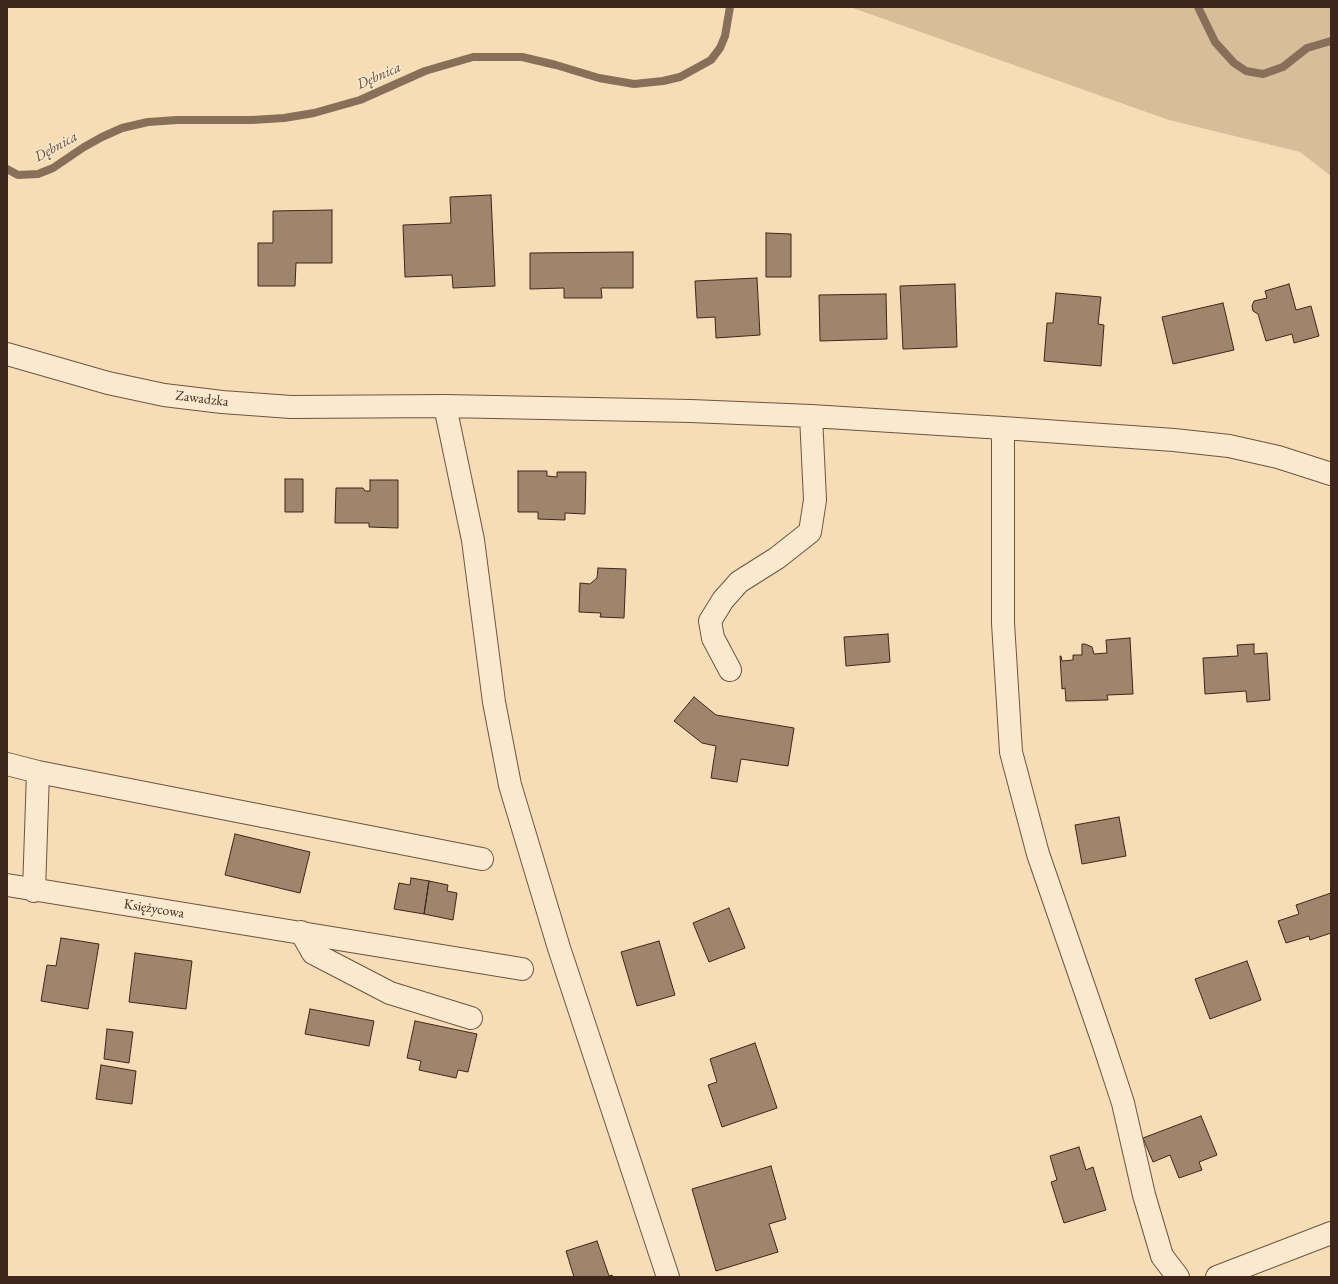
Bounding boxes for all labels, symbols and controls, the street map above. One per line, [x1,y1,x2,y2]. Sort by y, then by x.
water label: Dębnica [354,58,404,94]
water label: Dębnica [31,128,81,166]
street label: Zawadzka [175,387,229,411]
street label: Księżycowa [123,896,185,922]

